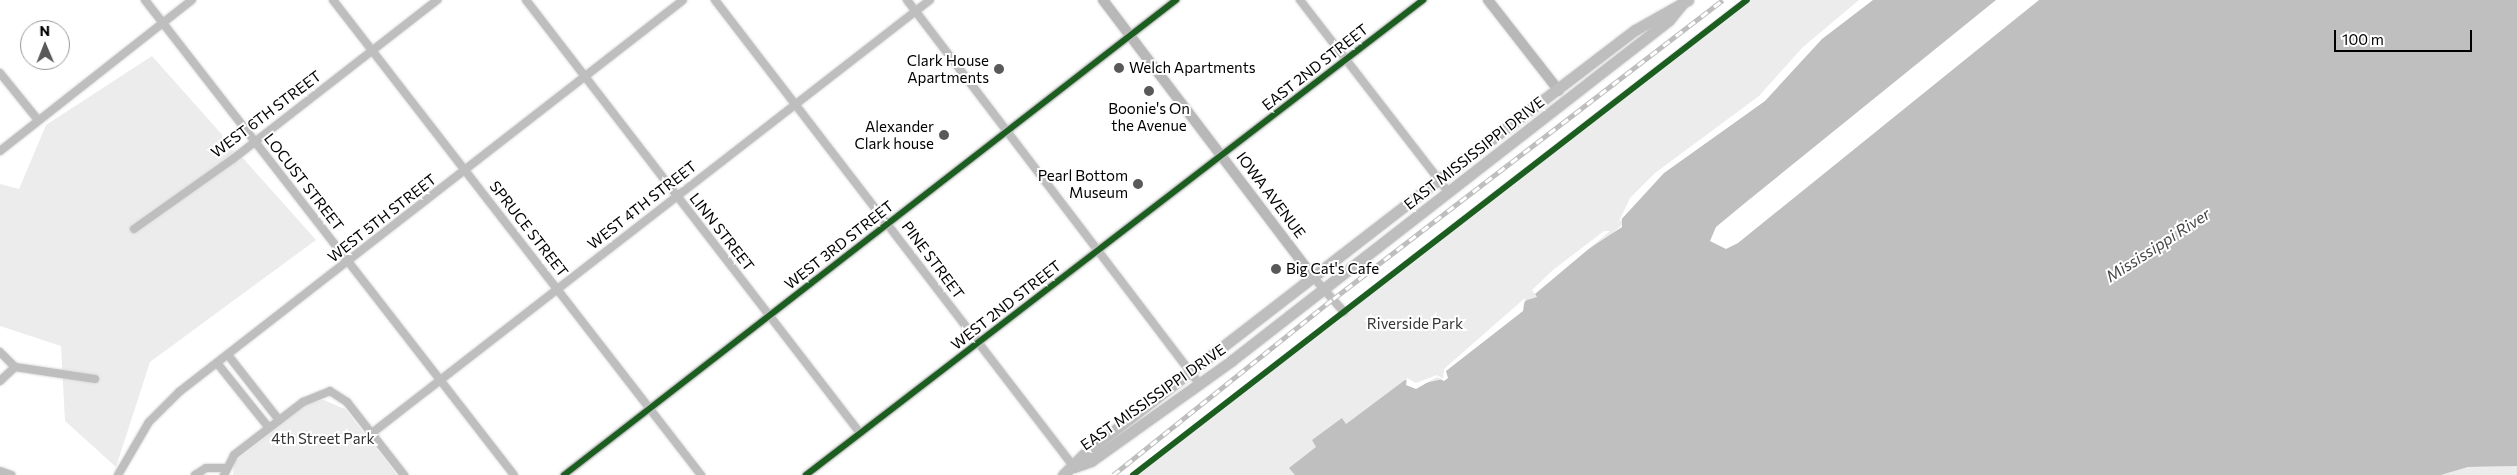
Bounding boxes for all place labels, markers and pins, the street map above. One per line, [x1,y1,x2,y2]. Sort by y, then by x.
place label: Clark House Apartments [907,51,989,86]
place label: Welch Apartments [1129,59,1256,77]
marker: Welch Apartments [1113,62,1125,74]
marker: Clark House Apartments [993,63,1005,75]
marker: Boonie's On the Avenue [1143,85,1155,97]
place label: Boonie's On the Avenue [1108,99,1190,134]
place label: Alexander Clark house [854,117,934,152]
marker: Alexander Clark house [938,129,950,141]
place label: Pearl Bottom Museum [1038,166,1128,201]
marker: Pearl Bottom Museum [1132,178,1144,190]
place label: Big Cat's Cafe [1286,260,1379,278]
marker: Big Cat's Cafe [1270,263,1282,275]

